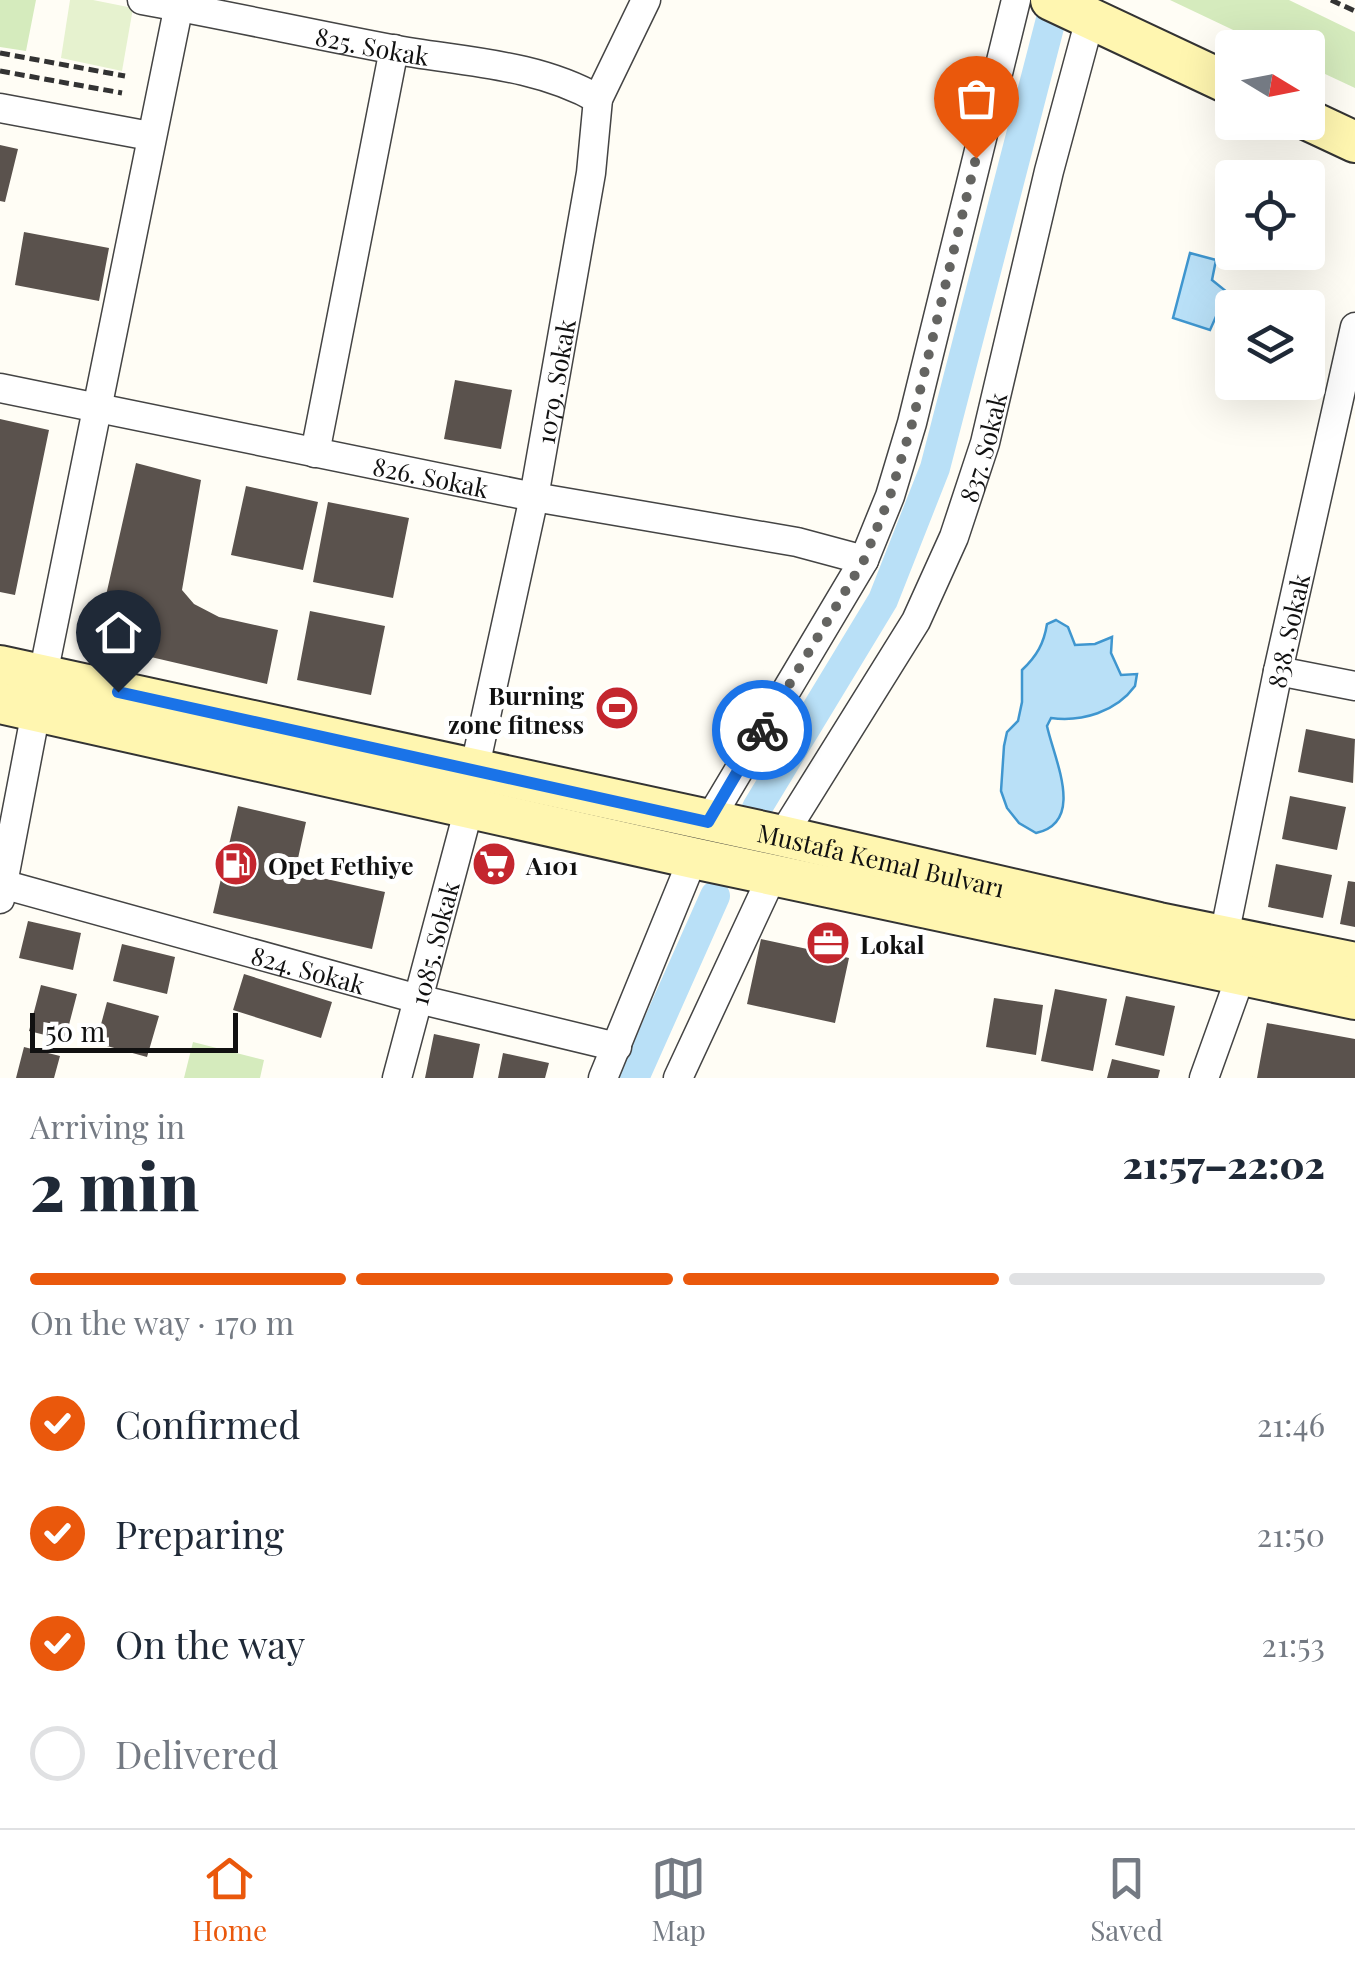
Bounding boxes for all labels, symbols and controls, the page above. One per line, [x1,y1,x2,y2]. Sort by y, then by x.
street label: 825. Sokak [313,18,432,71]
north arrow [1215,30,1325,140]
map controls [1215,30,1325,400]
pin [934,56,1019,159]
icon: bag [949,71,1004,126]
button: locate [1215,160,1325,270]
button: layers [1215,290,1325,400]
street label: 1079. Sokak [527,316,582,446]
street label: 837. Sokak [950,389,1013,506]
street label: 826. Sokak [370,448,492,504]
street label: 838. Sokak [1259,570,1316,691]
pin [76,590,161,693]
icon: home [91,605,146,660]
place label: Burning zone fitness [448,678,584,740]
courier [712,680,812,780]
sports icon: Burning zone fitness [594,685,640,731]
icon: bike [735,703,790,758]
street label: Mustafa Kemal Bulvarı [754,815,1008,903]
fuel station icon: Opet Fethiye [213,841,259,887]
supermarket icon: A101 [471,841,517,887]
place label: Opet Fethiye [268,848,414,881]
place label: A101 [525,848,578,881]
street label: 1085. Sokak [401,877,465,1008]
office icon: Lokal [805,920,851,966]
place label: Lokal [860,927,925,960]
street label: 824. Sokak [248,937,369,1000]
scale bar [30,1008,238,1052]
text: 50 m [45,1012,105,1049]
text: Arriving in [30,1104,185,1147]
text: 21:57–22:02 [1122,1138,1325,1189]
text: 2 min [30,1141,199,1227]
text: On the way · 170 m [30,1300,294,1343]
icon: check [30,1396,85,1451]
text: Confirmed [115,1398,300,1449]
text: 21:46 [1257,1402,1325,1445]
icon: check [30,1506,85,1561]
text: Preparing [115,1508,284,1559]
text: 21:50 [1257,1512,1325,1555]
icon: check [30,1616,85,1671]
text: On the way [115,1618,305,1669]
text: 21:53 [1262,1622,1325,1665]
text: Delivered [115,1728,279,1779]
tab: Home [192,1851,267,1948]
tab: Map [651,1851,706,1948]
tab: Saved [1090,1851,1163,1948]

